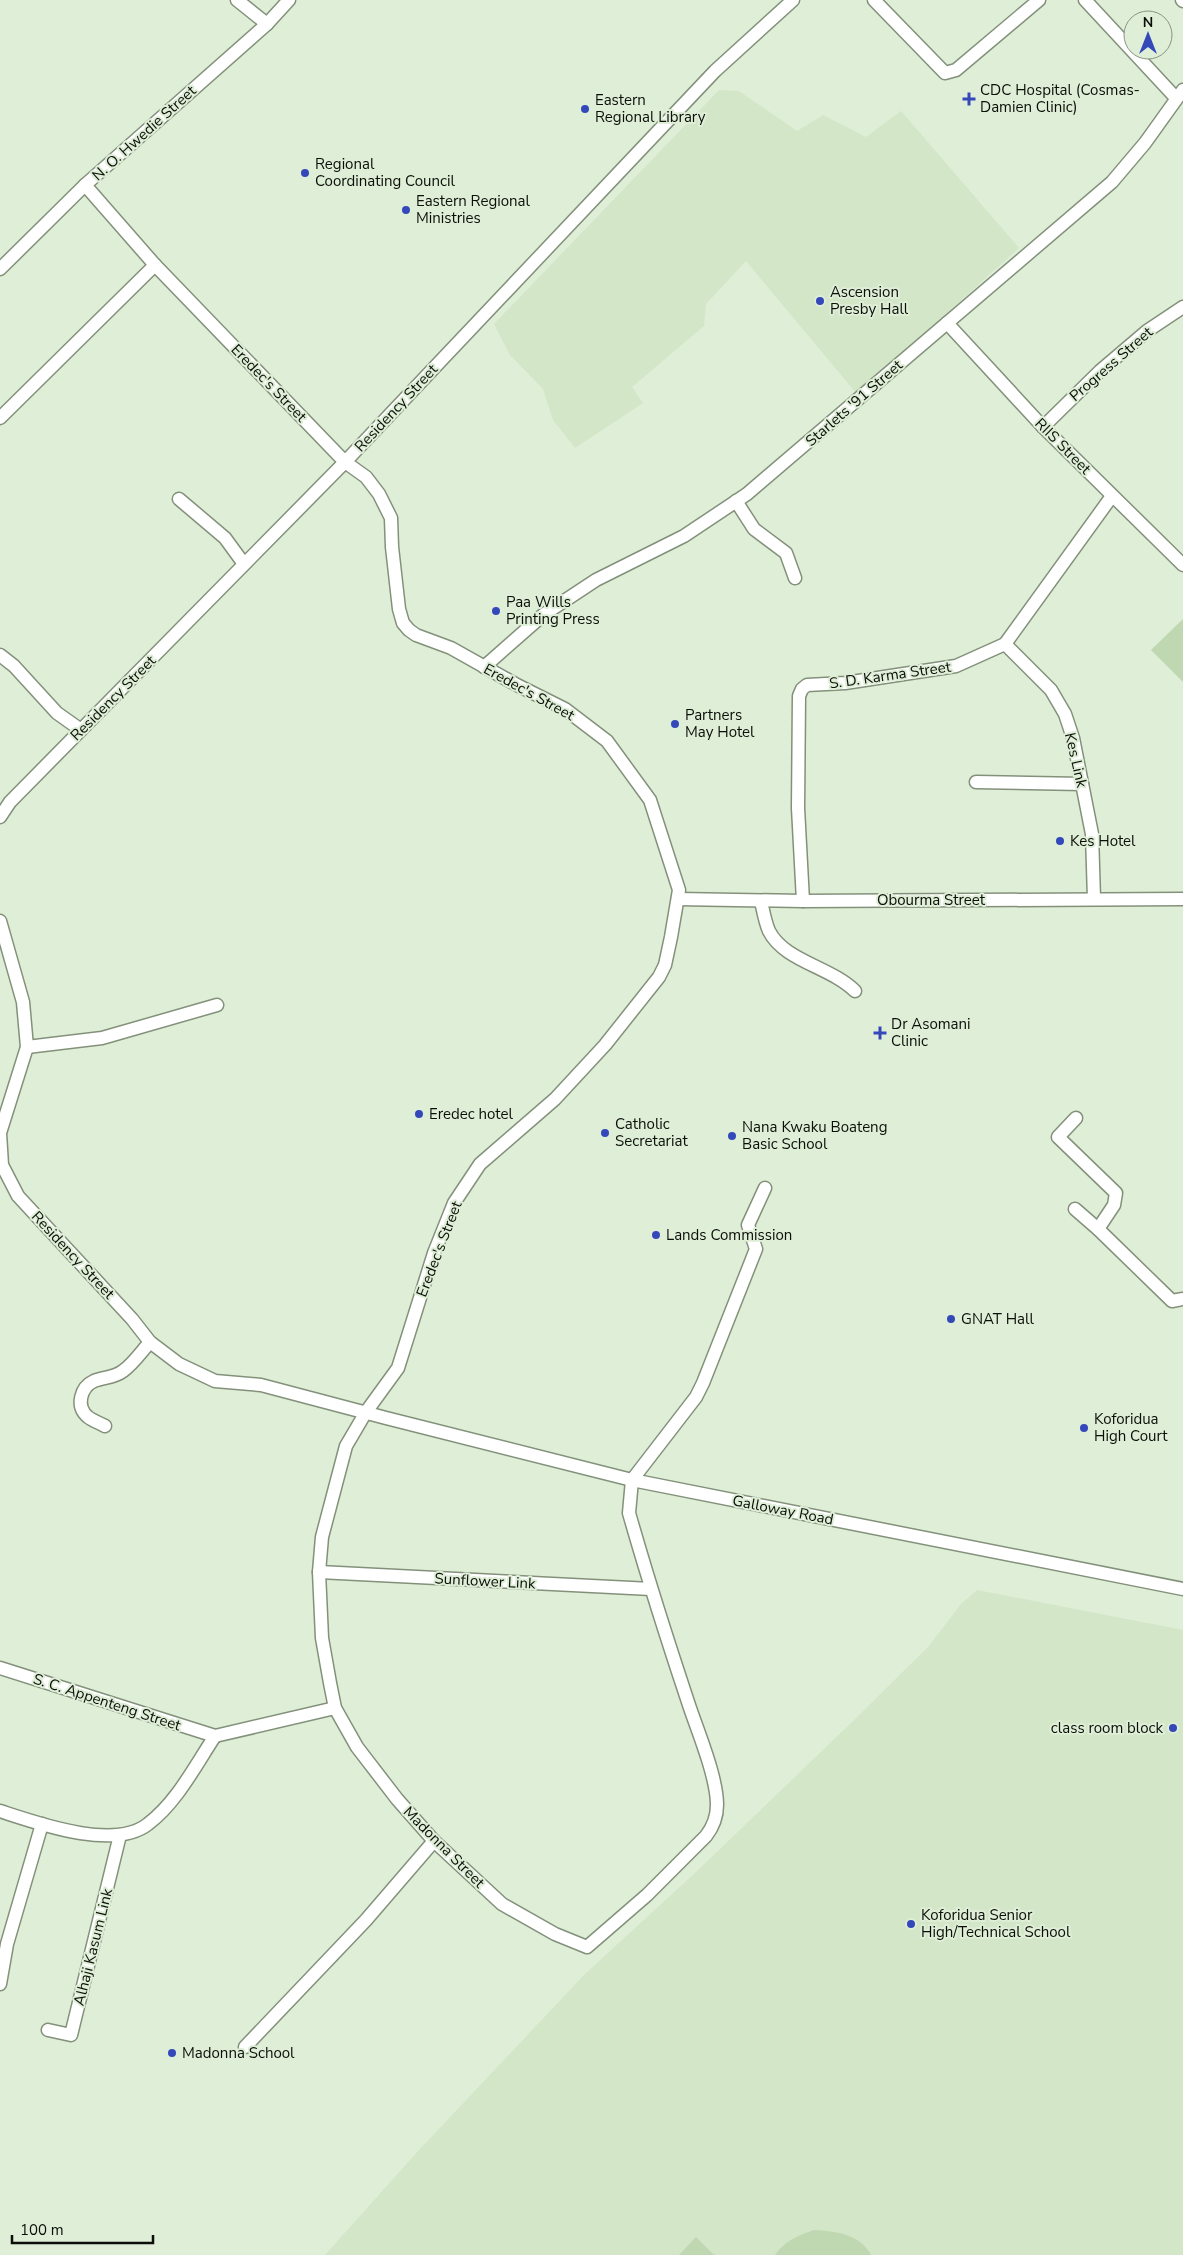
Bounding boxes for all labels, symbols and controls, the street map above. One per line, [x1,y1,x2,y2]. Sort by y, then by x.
north arrow [1123,10,1173,60]
text: N [1143,13,1153,32]
street label: N. O. Hwedie Street [88,80,201,185]
place label: CDC Hospital (Cosmas- Damien Clinic) [980,80,1140,117]
place label: Eastern Regional Library [595,90,706,127]
marker: CDC Hospital (Cosmas- Damien Clinic) [962,92,976,106]
marker: Eastern Regional Library [579,103,591,115]
place label: Regional Coordinating Council [315,154,455,191]
marker: Regional Coordinating Council [299,167,311,179]
place label: Eastern Regional Ministries [416,191,531,228]
marker: Eastern Regional Ministries [400,204,412,216]
place label: Ascension Presby Hall [830,282,909,319]
marker: Ascension Presby Hall [814,295,826,307]
street label: Progress Street [1065,322,1157,406]
street label: Eredec's Street [227,340,312,427]
street label: Starlets '91 Street [801,355,907,451]
street label: Residency Street [350,359,442,456]
street label: RIIS Street [1031,414,1096,479]
place label: Paa Wills Printing Press [506,592,600,629]
marker: Paa Wills Printing Press [490,605,502,617]
street label: Residency Street [66,650,161,745]
street label: S. D. Karma Street [828,656,953,693]
street label: Eredec's Street [480,659,579,726]
place label: Partners May Hotel [685,705,755,742]
marker: Partners May Hotel [669,718,681,730]
street label: Kes Link [1060,731,1092,790]
place label: Kes Hotel [1070,831,1136,851]
marker: Kes Hotel [1054,835,1066,847]
street label: Obourma Street [877,890,986,910]
place label: Dr Asomani Clinic [891,1014,971,1051]
marker: Dr Asomani Clinic [873,1026,887,1040]
place label: Eredec hotel [429,1104,513,1124]
marker: Eredec hotel [413,1108,425,1120]
place label: Catholic Secretariat [615,1114,688,1151]
place label: Nana Kwaku Boateng Basic School [742,1117,887,1154]
marker: Catholic Secretariat [599,1127,611,1139]
marker: Nana Kwaku Boateng Basic School [726,1130,738,1142]
street label: Eredec's Street [412,1198,467,1300]
street label: Residency Street [27,1207,119,1304]
place label: Lands Commission [666,1225,792,1245]
marker: Lands Commission [650,1229,662,1241]
place label: GNAT Hall [961,1309,1034,1329]
marker: GNAT Hall [945,1313,957,1325]
place label: Koforidua High Court [1094,1409,1168,1446]
marker: Koforidua High Court [1078,1422,1090,1434]
street label: Galloway Road [731,1490,835,1530]
street label: Sunflower Link [434,1568,537,1594]
street label: S. C. Appenteng Street [31,1669,184,1736]
place label: class room block [1051,1718,1163,1738]
marker: class room block [1167,1722,1179,1734]
street label: Madonna Street [399,1802,490,1893]
street label: Alhaji Kasum Link [69,1886,117,2008]
place label: Koforidua Senior High/Technical School [921,1905,1071,1942]
marker: Koforidua Senior High/Technical School [905,1918,917,1930]
place label: Madonna School [182,2043,295,2063]
marker: Madonna School [166,2047,178,2059]
scale bar [12,2212,154,2244]
text: 100 m [20,2220,64,2240]

